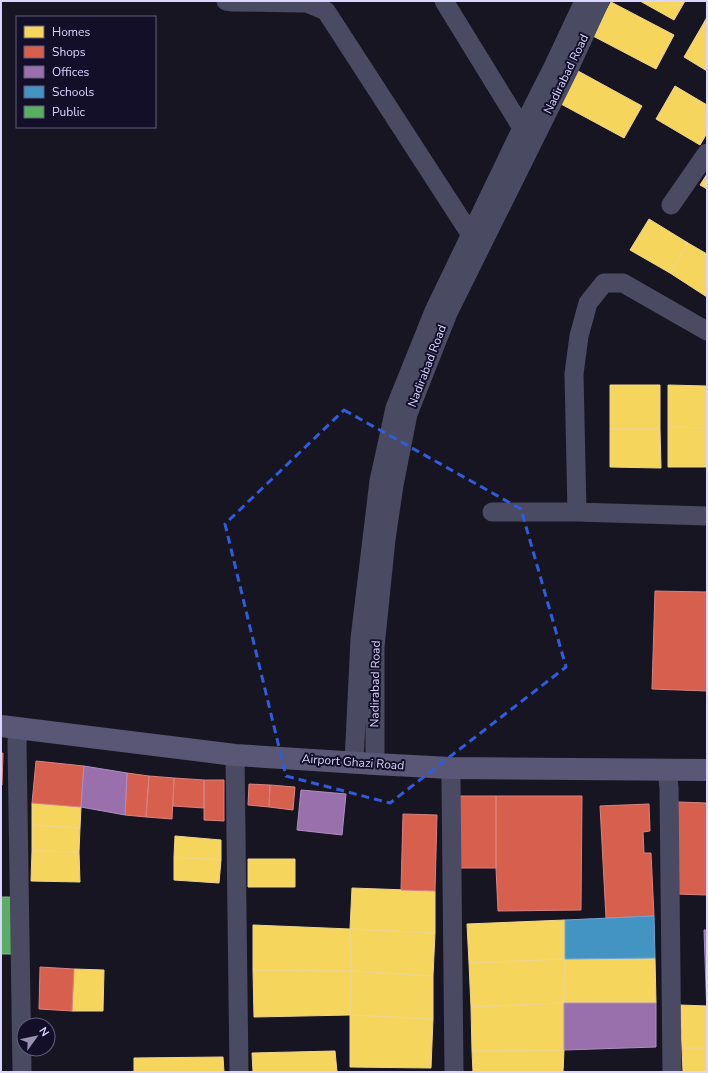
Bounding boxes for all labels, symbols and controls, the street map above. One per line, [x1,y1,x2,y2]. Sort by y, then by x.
legend [16,16,156,128]
text: Homes [52,24,90,40]
street label: Nadirabad Road [540,31,592,117]
text: Shops [52,44,86,60]
text: Offices [52,64,90,80]
text: Schools [52,84,95,100]
text: Public [52,104,86,120]
street label: Nadirabad Road [404,323,450,409]
street label: Nadirabad Road [366,640,384,728]
street label: Airport Ghazi Road [301,750,405,774]
north arrow [16,1017,56,1057]
text: N [35,1024,52,1039]

